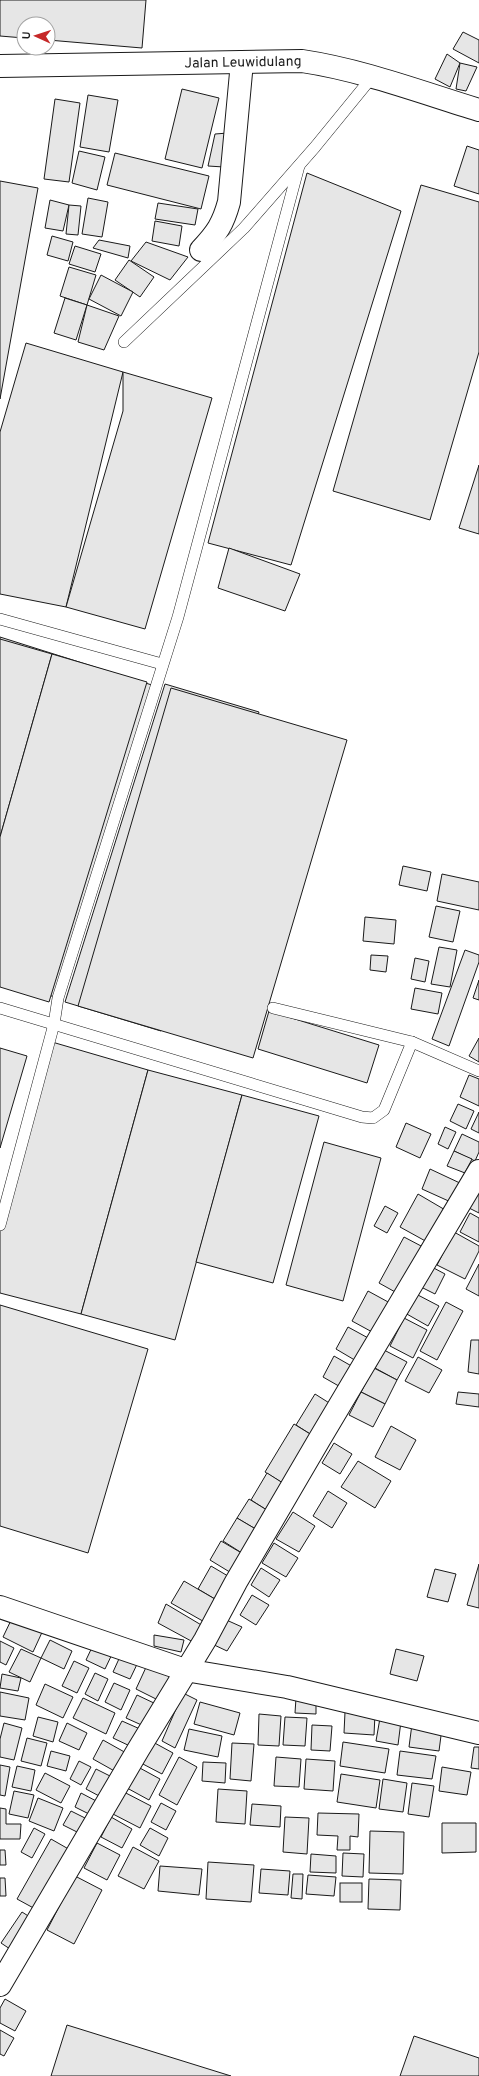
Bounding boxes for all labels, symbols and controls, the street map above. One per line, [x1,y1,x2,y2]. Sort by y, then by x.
north arrow [16,16,56,56]
text: U [20,31,34,40]
street label: Jalan Leuwidulang [184,53,302,73]

